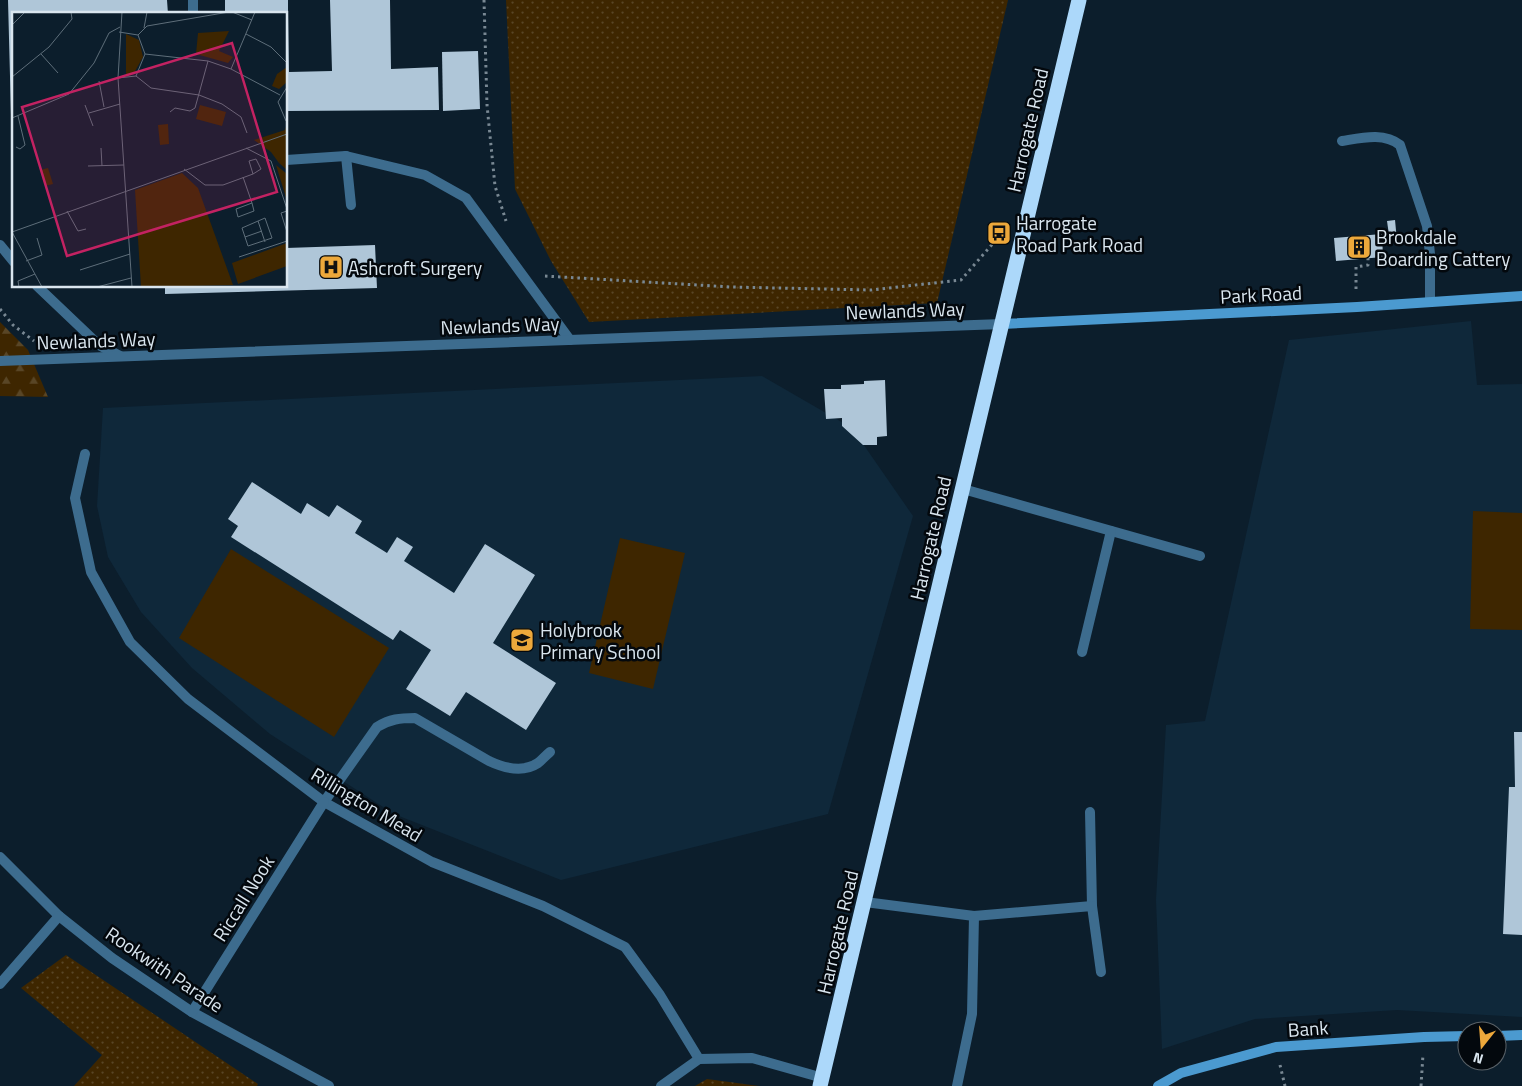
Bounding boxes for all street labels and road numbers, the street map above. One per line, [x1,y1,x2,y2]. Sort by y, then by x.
street label: Harrogate Road [999,65,1055,195]
street label: Park Road [1219,277,1303,311]
street label: Newlands Way [845,293,965,327]
street label: Newlands Way [440,308,560,342]
street label: Newlands Way [36,323,156,357]
street label: Harrogate Road [902,473,958,603]
street label: Rillington Mead [306,759,428,849]
street label: Riccall Nook [205,849,281,947]
street label: Harrogate Road [809,867,865,997]
street label: Rookwith Parade [100,919,230,1019]
street label: Bank [1287,1012,1329,1044]

